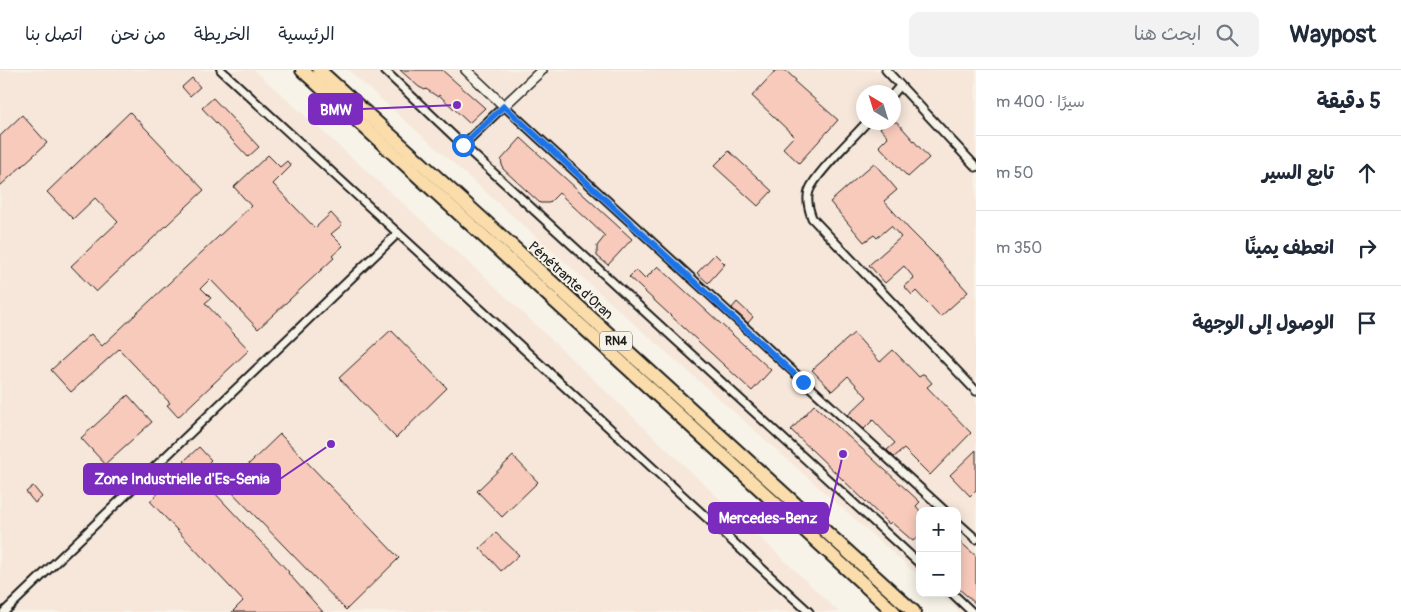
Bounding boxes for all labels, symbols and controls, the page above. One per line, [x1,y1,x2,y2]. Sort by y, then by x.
search box [909,12,1259,57]
text: Waypost [1289,20,1376,49]
icon: search [1213,21,1241,49]
text: ابحث هنا [1134,22,1201,46]
text: اتصل بنا [25,23,83,46]
text: من نحن [111,23,166,46]
text: الخريطة [194,23,250,46]
text: الرئيسية [278,23,335,46]
north arrow [856,85,901,130]
text: 5 دقيقة [1317,88,1381,115]
text: سيرًا · 400 m [996,92,1085,112]
callout: BMW [309,94,362,124]
text: BMW [320,101,352,120]
route start [452,134,475,157]
icon: ahead [1353,159,1381,187]
text: تابع السير [1262,161,1334,185]
text: 50 m [996,163,1033,183]
icon: right [1353,234,1381,262]
text: انعطف يمينًا [1245,236,1334,260]
street label: Pénétrante d'Oran [525,238,617,323]
text: 350 m [996,238,1042,258]
icon: arrive [1353,309,1381,337]
text: الوصول إلى الوجهة [1192,311,1334,335]
road number: RN4 [600,332,632,350]
route end [792,371,815,394]
callout: Zone Industrielle d'Es-Senia [84,464,280,494]
text: Zone Industrielle d'Es-Senia [94,470,270,489]
callout: Mercedes-Benz [709,503,828,533]
map controls [916,507,961,597]
button: + [916,507,961,552]
text: Mercedes-Benz [719,509,817,528]
button: − [916,552,961,597]

